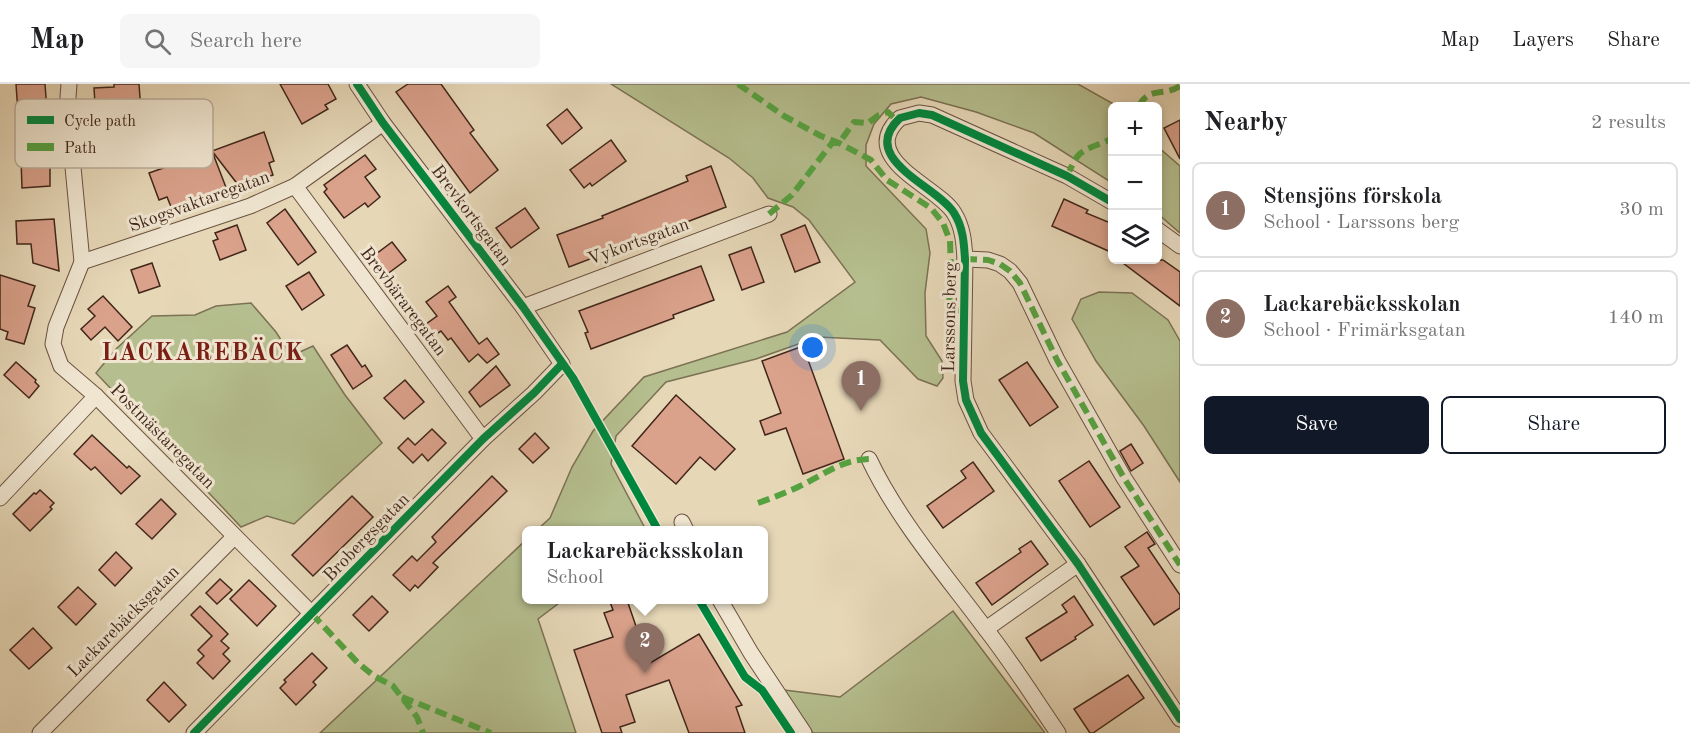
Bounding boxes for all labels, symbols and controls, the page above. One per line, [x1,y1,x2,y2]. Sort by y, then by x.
search box [120,14,540,68]
icon: search [141,25,174,58]
text: Map [30,27,84,55]
text: Search here [189,30,302,52]
text: Map [1440,30,1479,51]
text: Layers [1512,30,1574,51]
text: Share [1607,30,1660,51]
legend [15,99,213,168]
map controls [1108,102,1162,264]
button: + [1108,102,1162,156]
text: Nearby [1204,110,1288,136]
text: 2 results [1591,113,1666,133]
text: Cycle path [64,114,136,130]
text: Path [64,141,97,157]
button: − [1108,156,1162,210]
street label: Brevkortsgatan [428,162,515,270]
street label: Skogsvaktaregatan [126,168,272,236]
text: Stensjöns förskola [1263,186,1442,208]
text: 1 [1220,200,1231,220]
text: 30 m [1619,200,1664,220]
button: layers [1108,210,1162,264]
text: School · Larssons berg [1263,213,1459,233]
street label: Vykortsgatan [585,215,692,269]
street label: Brevbäraregatan [357,244,450,360]
street label: Larssons berg [940,262,960,372]
text: Lackarebäcksskolan [1263,294,1461,316]
text: 2 [1220,308,1231,328]
text: 140 m [1608,308,1664,328]
text: School · Frimärksgatan [1263,321,1466,341]
your location [798,333,827,362]
district label: LACKAREBÄCK [101,337,305,366]
pin: 1 [842,362,880,411]
street label: Postmästaregatan [107,381,218,493]
button: Save [1204,396,1429,454]
button: Share [1441,396,1666,454]
street label: Brobergsgatan [320,490,413,585]
popup [522,526,768,604]
text: Lackarebäcksskolan [546,541,744,563]
street label: Lackarebäcksgatan [65,562,183,681]
text: School [546,568,603,588]
pin: 2 [626,624,664,673]

